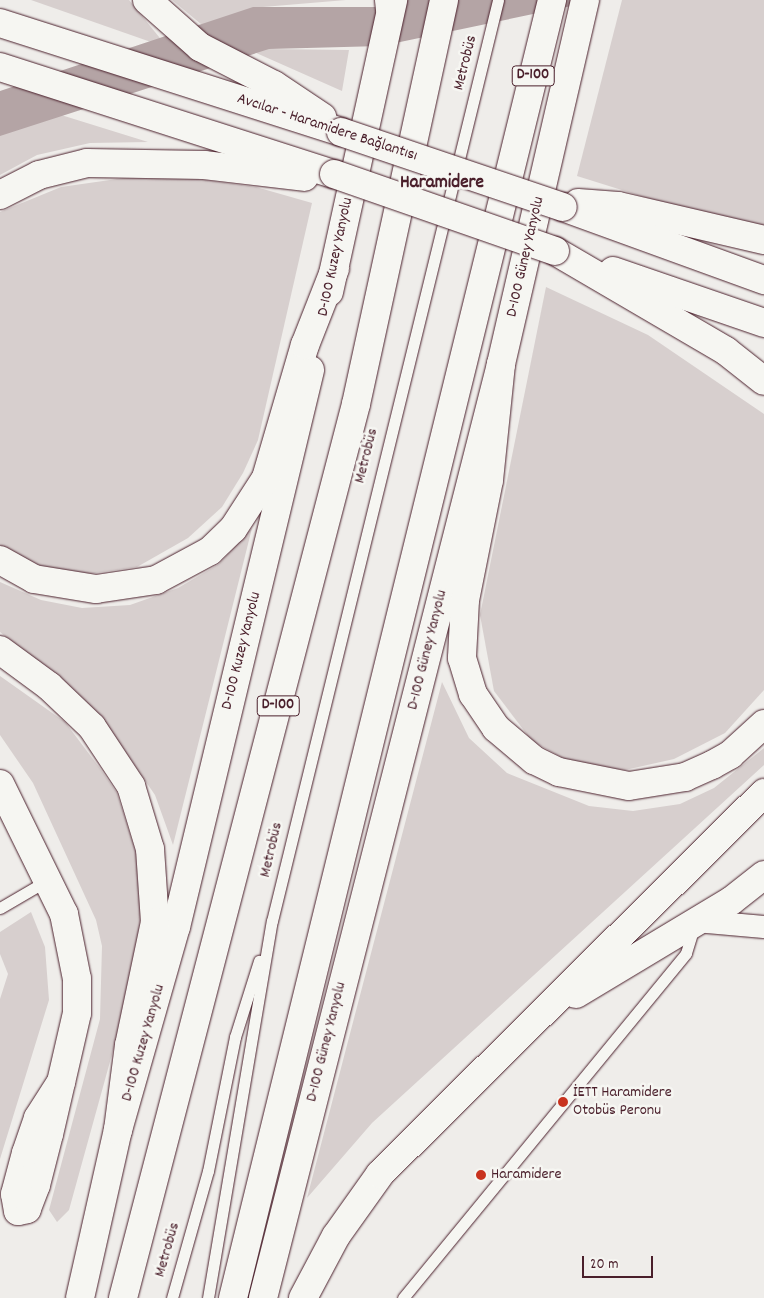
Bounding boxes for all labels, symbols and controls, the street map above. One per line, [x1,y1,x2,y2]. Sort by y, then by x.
street label: Metrobüs [450,34,482,92]
road number: D-100 [510,64,556,88]
street label: Avcılar - Haramidere Bağlantısı [234,90,420,166]
district label: Haramidere [400,173,484,195]
street label: D-100 Güney Yanyolu [503,195,549,319]
street label: D-100 Kuzey Yanyolu [314,196,358,318]
street label: Metrobüs [351,427,383,485]
street label: D-100 Güney Yanyolu [404,588,452,712]
street label: D-100 Kuzey Yanyolu [218,590,266,712]
road number: D-100 [256,694,300,718]
street label: Metrobüs [256,821,288,879]
street label: D-100 Güney Yanyolu [303,980,351,1104]
street label: D-100 Kuzey Yanyolu [118,982,170,1104]
place label: İETT Haramidere Otobüs Peronu [573,1083,672,1121]
marker: İETT Haramidere Otobüs Peronu [557,1096,569,1108]
place label: Haramidere [491,1165,562,1185]
marker: Haramidere [475,1169,487,1181]
street label: Metrobüs [151,1220,185,1280]
scale bar [584,1246,655,1278]
text: 20 m [590,1254,618,1276]

